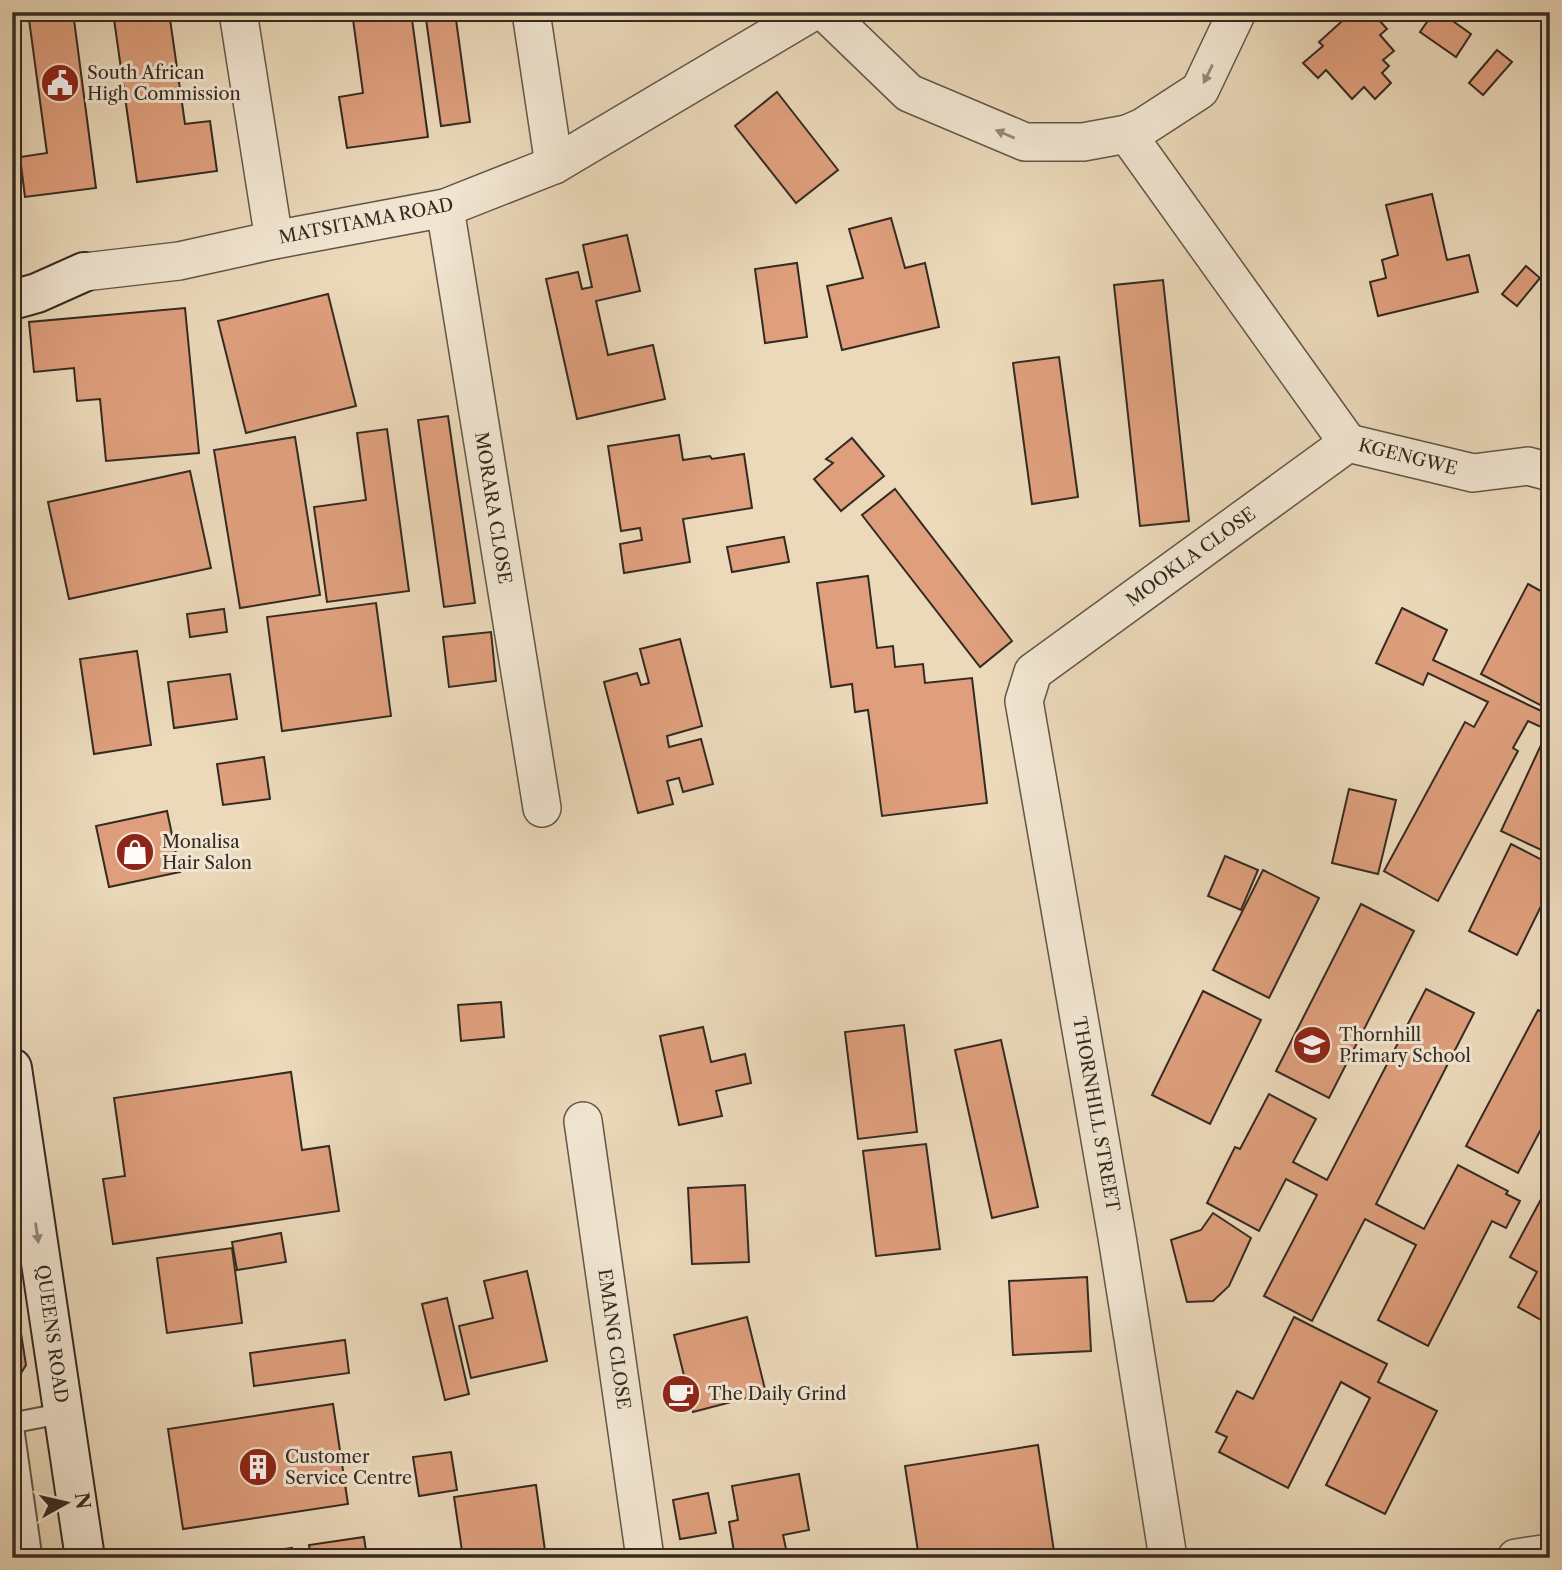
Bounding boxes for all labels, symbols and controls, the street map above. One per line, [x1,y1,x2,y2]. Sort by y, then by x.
public building icon: South African High Commission [39,62,81,104]
place label: South African High Commission [87,62,241,105]
one-way arrow [1202,64,1213,84]
one-way arrow [995,128,1016,139]
street label: MATSITAMA ROAD [277,193,455,249]
street label: MORARA CLOSE [470,430,516,586]
street label: KGENGWE [1356,434,1460,480]
street label: MOOKLA CLOSE [1122,503,1260,611]
shop icon: Monalisa Hair Salon [114,831,156,873]
place label: Monalisa Hair Salon [162,831,252,874]
street label: THORNHILL STREET [1068,1015,1124,1214]
school or university icon: Thornhill Primary School [1291,1024,1333,1066]
place label: Thornhill Primary School [1339,1024,1471,1067]
one-way arrow [32,1222,43,1244]
street label: QUEENS ROAD [31,1264,73,1404]
street label: EMANG CLOSE [593,1267,635,1411]
cafe icon: The Daily Grind [660,1373,702,1415]
place label: The Daily Grind [708,1383,846,1405]
building icon: Customer Service Centre [237,1446,279,1488]
place label: Customer Service Centre [285,1446,412,1489]
north arrow [32,1468,102,1538]
text: N [70,1491,95,1510]

